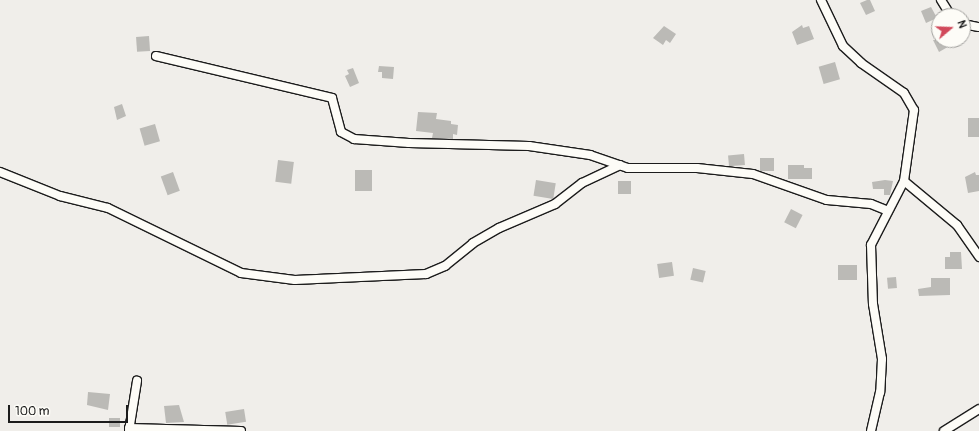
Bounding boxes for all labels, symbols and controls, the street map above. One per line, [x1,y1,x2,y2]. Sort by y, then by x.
north arrow [931,8,971,48]
text: N [955,19,969,30]
scale bar [10,397,130,423]
text: 100 m [15,404,49,419]

